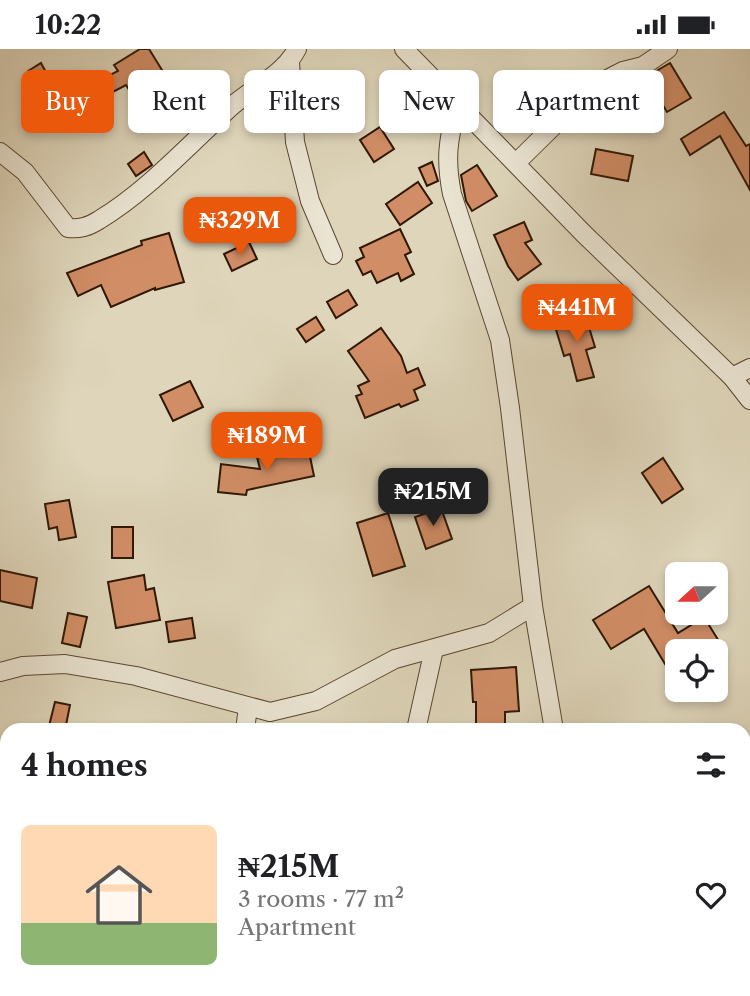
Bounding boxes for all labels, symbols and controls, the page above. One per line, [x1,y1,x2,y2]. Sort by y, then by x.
text: 10:22 [35,9,101,41]
chip: Buy [21,70,114,133]
chip: Rent [128,70,230,133]
chip: Filters [244,70,365,133]
chip: New [379,70,479,133]
chip: Apartment [493,70,664,133]
pin: ₦329M [191,197,289,257]
text: ₦329M [199,206,281,234]
pin: ₦441M [528,285,626,344]
text: ₦441M [538,293,616,321]
pin: ₦189M [218,413,316,472]
text: ₦189M [227,421,307,449]
pin: ₦215M [384,469,482,528]
text: ₦215M [394,477,472,505]
north arrow [665,562,728,625]
map controls [665,562,728,702]
button: locate [665,639,728,702]
icon: filters [692,746,730,784]
text: 4 homes [21,747,148,784]
text: ₦215M [238,848,339,885]
icon: home [77,853,161,937]
icon: heart [692,876,730,914]
text: 3 rooms · 77 m² [238,885,404,913]
text: Apartment [238,913,356,941]

